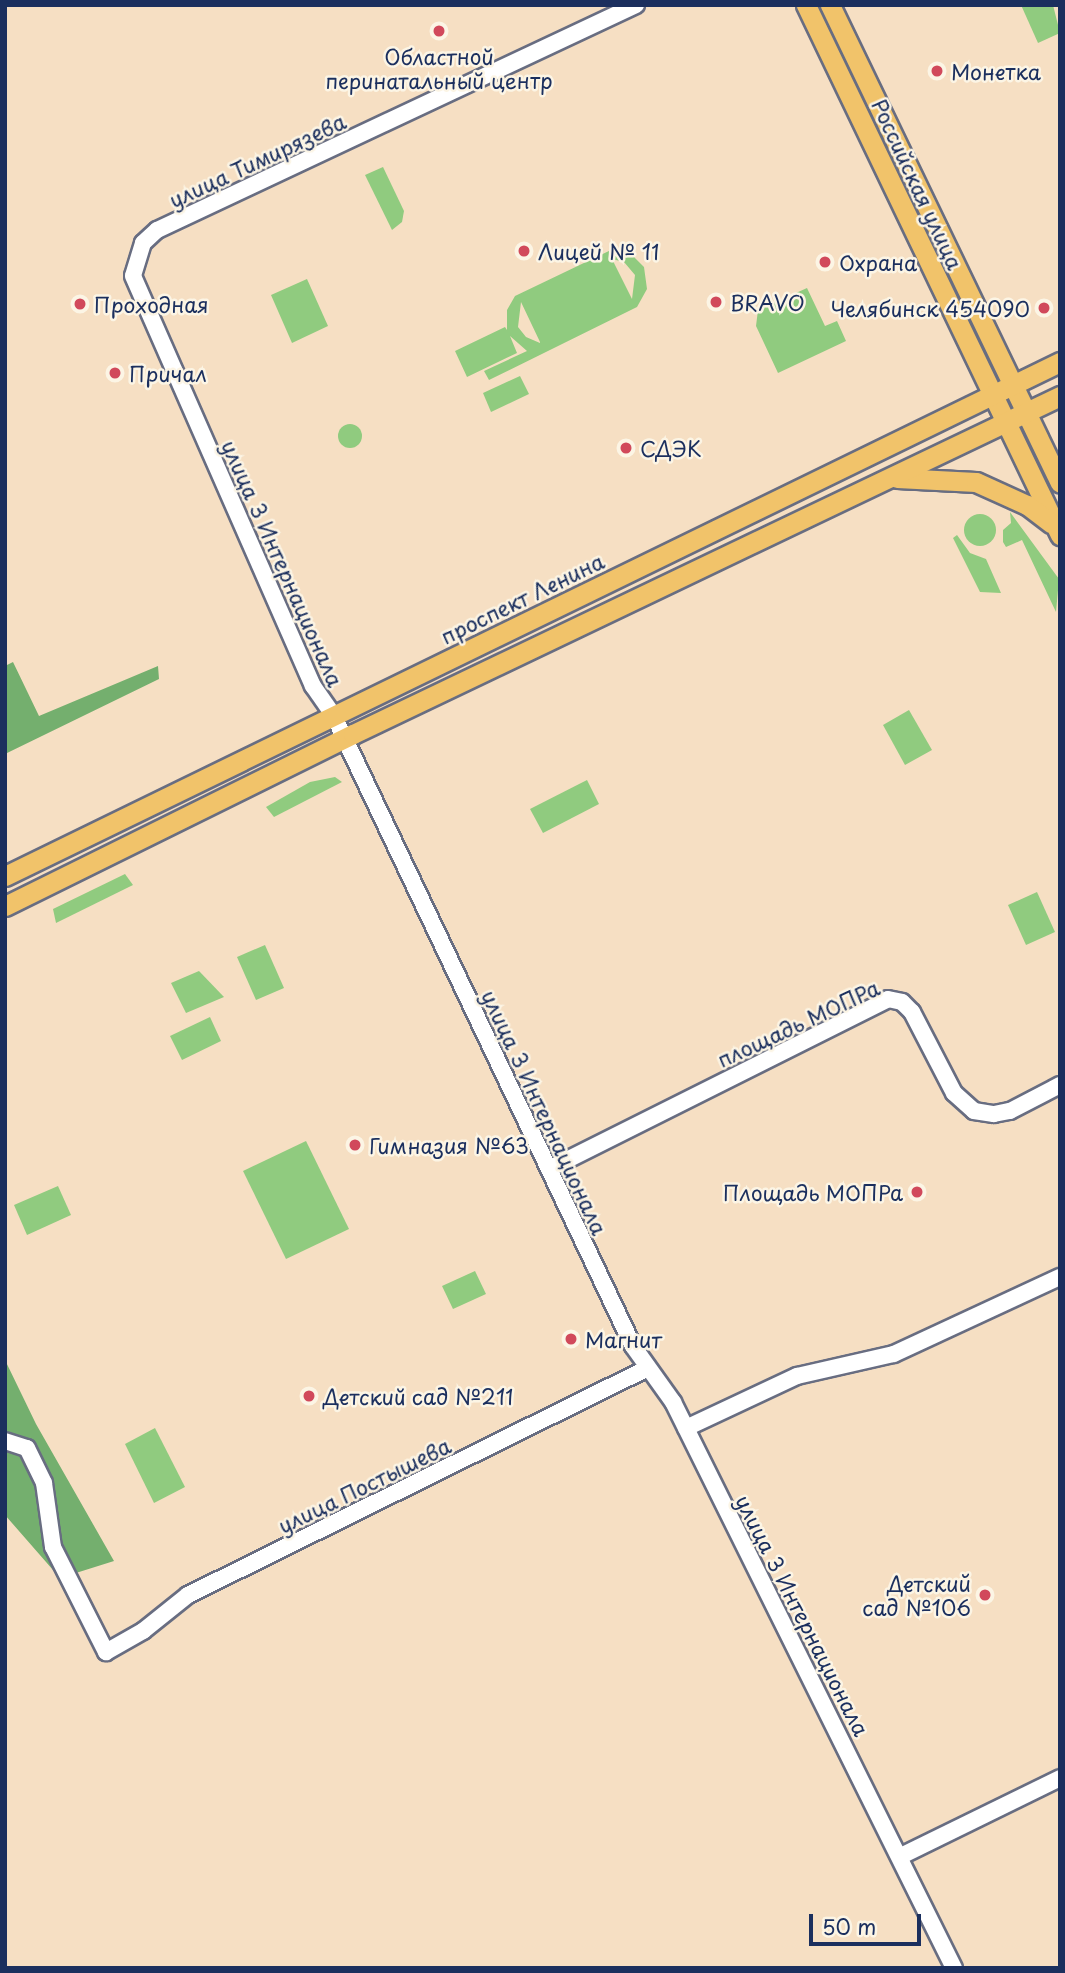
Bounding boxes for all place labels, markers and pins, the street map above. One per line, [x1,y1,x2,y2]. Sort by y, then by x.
marker: Областной перинатальный центр [429,21,449,41]
place label: Областной перинатальный центр [325,43,553,93]
place label: Монетка [951,58,1041,84]
marker: Монетка [929,63,945,79]
place label: Лицей № 11 [538,238,659,264]
marker: Лицей № 11 [516,243,532,259]
place label: Охрана [839,249,917,275]
marker: Охрана [817,254,833,270]
place label: BRAVO [730,289,805,315]
place label: Проходная [94,291,209,317]
marker: BRAVO [708,294,724,310]
place label: Челябинск 454090 [830,295,1030,321]
marker: Проходная [72,296,88,312]
marker: Челябинск 454090 [1036,300,1052,316]
place label: Причал [129,360,207,386]
marker: Причал [107,365,123,381]
place label: СДЭК [640,435,702,461]
marker: СДЭК [618,440,634,456]
place label: Гимназия №63 [369,1132,529,1158]
marker: Гимназия №63 [347,1137,363,1153]
place label: Площадь МОПРа [723,1179,903,1205]
marker: Площадь МОПРа [909,1184,925,1200]
place label: Магнит [585,1326,662,1352]
marker: Магнит [563,1331,579,1347]
place label: Детский сад №211 [323,1383,515,1409]
marker: Детский сад №211 [301,1388,317,1404]
place label: Детский сад №106 [862,1570,971,1620]
marker: Детский сад №106 [977,1587,993,1603]

